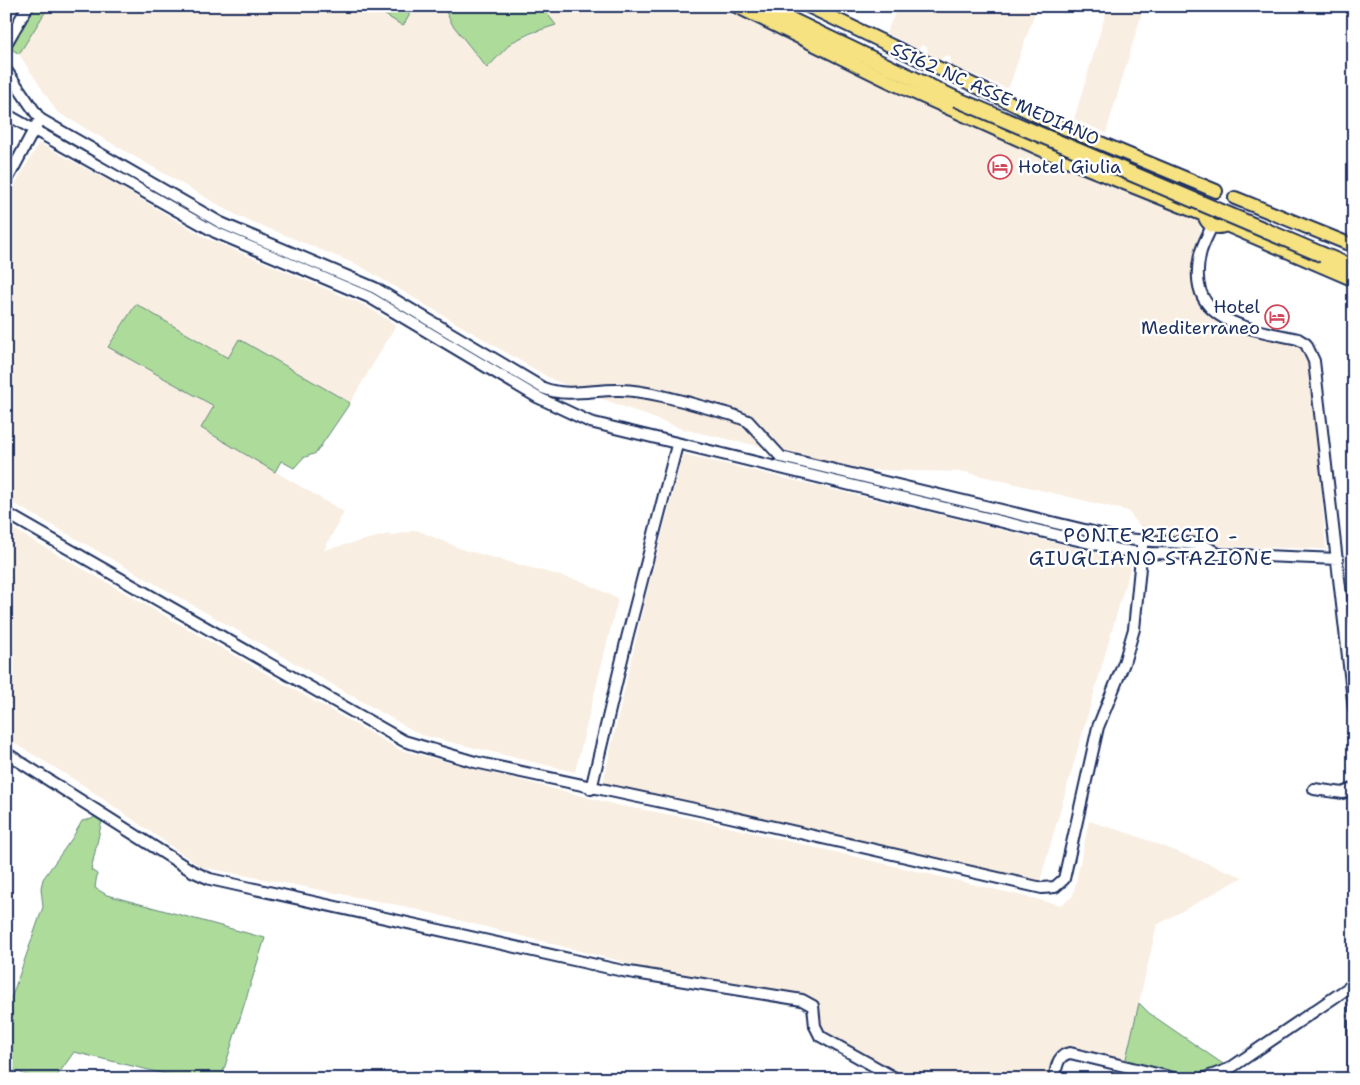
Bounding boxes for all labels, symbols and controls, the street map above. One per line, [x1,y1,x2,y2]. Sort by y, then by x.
street label: SS162 NC ASSE MEDIANO [887,37,1103,151]
hotel icon: Hotel Giulia [987,154,1013,180]
place label: Hotel Giulia [1018,155,1121,179]
place label: Hotel Mediterraneo [1141,295,1261,340]
hotel icon: Hotel Mediterraneo [1264,304,1290,330]
district label: PONTE RICCIO - GIUGLIANO STAZIONE [1029,522,1273,571]

